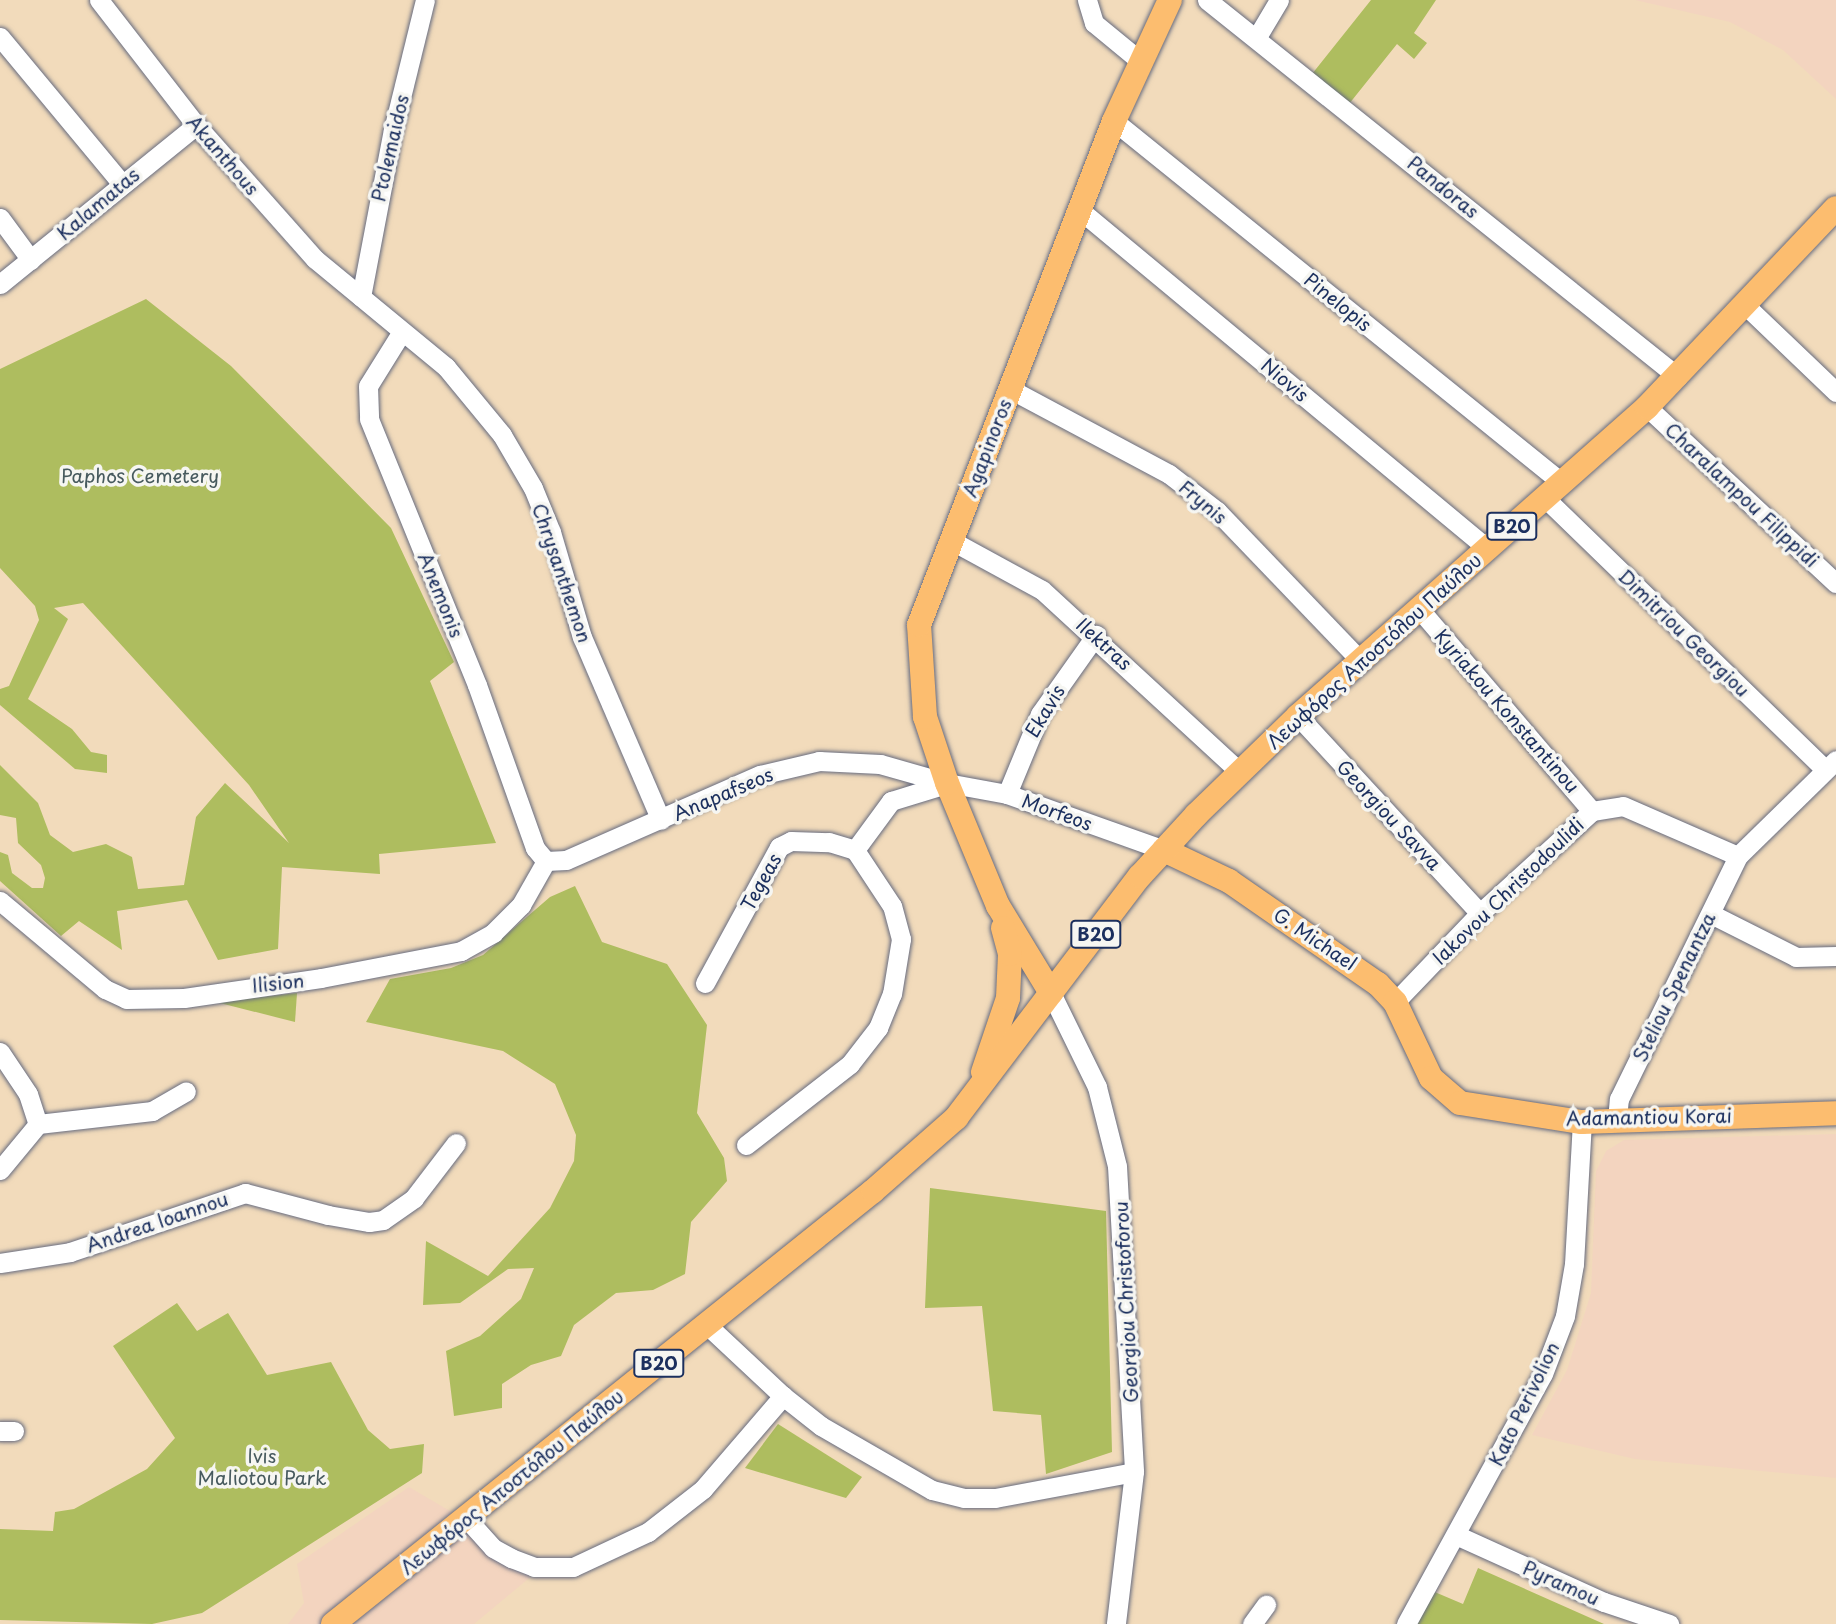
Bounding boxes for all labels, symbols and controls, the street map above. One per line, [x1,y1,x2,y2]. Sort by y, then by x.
street label: Ptolemaidos [367,92,413,204]
street label: Akanthous [182,110,264,200]
street label: Pandoras [1403,151,1483,223]
street label: Kalamatas [52,163,144,245]
street label: Pinelopis [1300,268,1376,336]
street label: Niovis [1257,354,1313,406]
street label: Agapinoros [958,396,1016,500]
street label: Charalampou Filippidi [1661,418,1823,572]
park label: Paphos Cemetery [60,465,220,487]
street label: Frynis [1174,475,1232,529]
street label: Chrysanthemon [527,500,597,646]
road number: B20 [1486,512,1538,540]
street label: Anemonis [414,549,468,641]
street label: Λεωφόρος Αποστόλου Παύλου [1262,549,1486,753]
street label: Dimitriou Georgiou [1613,564,1755,702]
street label: Ilektras [1072,613,1136,675]
street label: Kyriakou Konstantinou [1430,625,1584,797]
street label: Ekavis [1021,681,1069,741]
street label: Georgiou Savva [1332,755,1446,875]
street label: Anapafseos [669,763,777,825]
street label: Morfeos [1019,789,1095,835]
street label: Iakovou Christodoulidi [1428,813,1588,969]
street label: Tegeas [736,849,786,915]
street label: G. Michael [1269,903,1361,975]
street label: Steliou Spenantza [1628,908,1720,1066]
road number: B20 [1070,919,1122,948]
street label: Ilision [251,969,305,997]
street label: Adamantiou Korai [1566,1104,1732,1130]
street label: Andrea Ioannou [83,1187,231,1257]
street label: Georgiou Christoforou [1109,1200,1143,1404]
street label: Kato Perivolion [1484,1338,1564,1470]
road number: B20 [633,1348,685,1378]
street label: Λεωφόρος Αποστόλου Παύλου [396,1385,628,1579]
park label: Ivis Maliotou Park [198,1445,326,1489]
street label: Pyramou [1519,1556,1603,1610]

